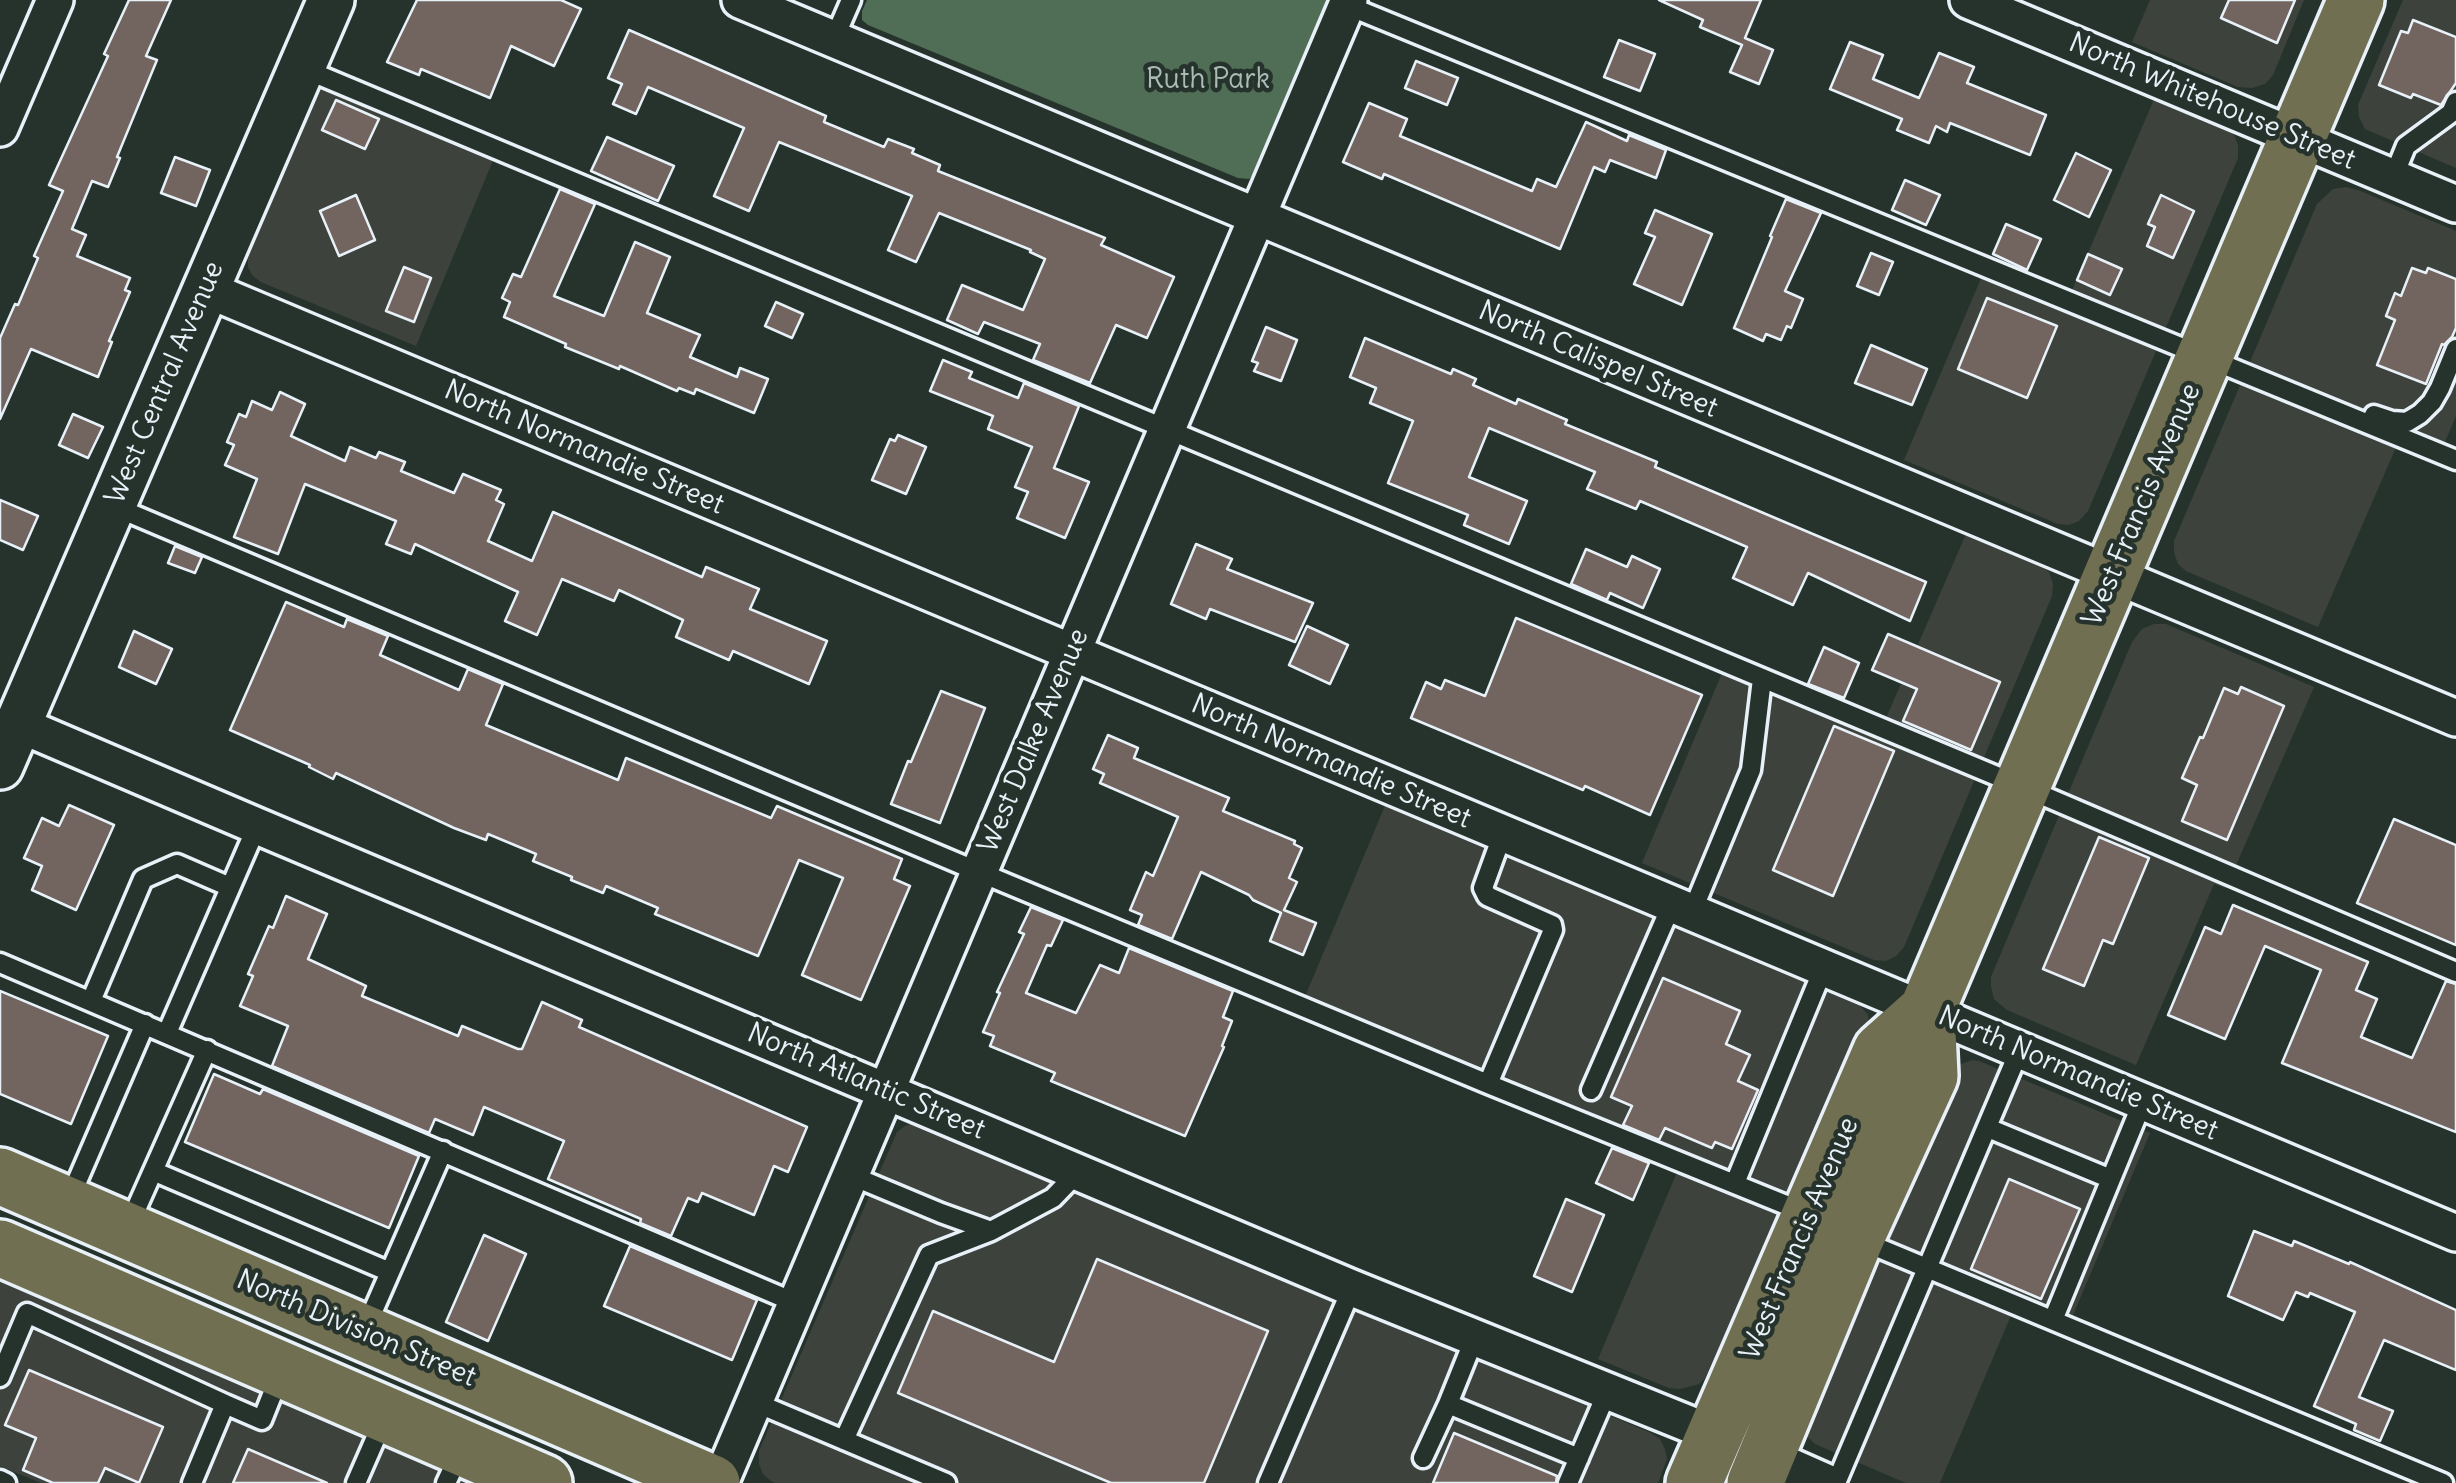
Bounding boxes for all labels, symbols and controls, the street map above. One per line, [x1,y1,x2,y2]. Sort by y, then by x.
street label: North Whitehouse Street [2064,26,2360,178]
park label: Ruth Park [1146,63,1270,97]
street label: West Central Avenue [99,257,231,509]
street label: North Calispel Street [1473,294,1723,426]
street label: North Normandie Street [439,374,729,522]
street label: West Francis Avenue [2076,379,2208,631]
street label: West Dalke Avenue [972,624,1096,858]
street label: North Normandie Street [1186,688,1476,836]
street label: North Normandie Street [1933,1000,2223,1148]
street label: North Atlantic Street [742,1017,990,1147]
street label: West Francis Avenue [1734,1113,1866,1365]
street label: North Division Street [231,1263,481,1395]

